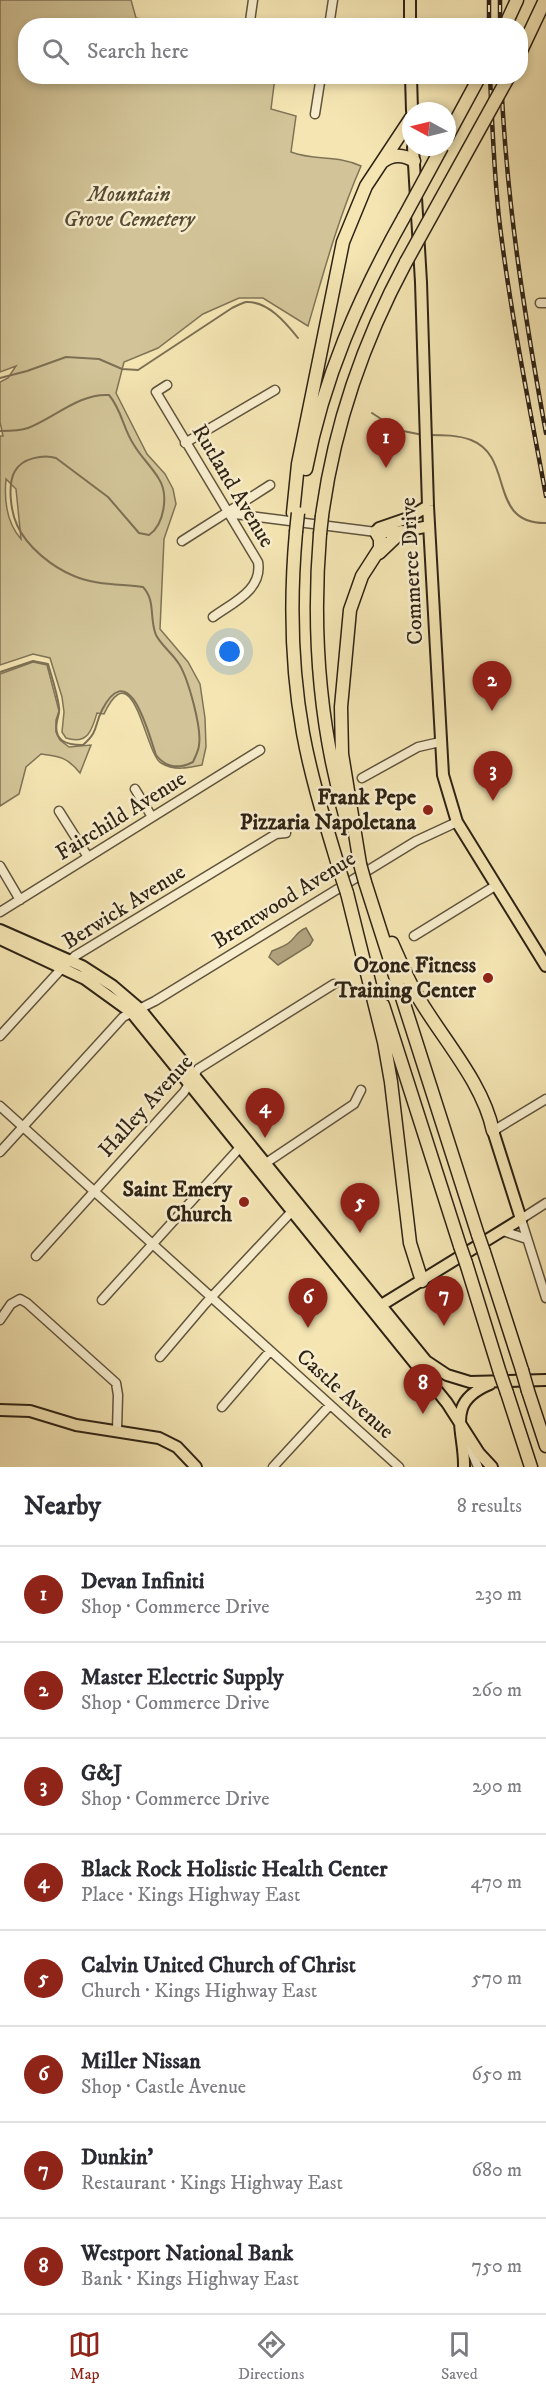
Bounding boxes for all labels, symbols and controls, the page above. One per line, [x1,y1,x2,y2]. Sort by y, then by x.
search box [18,18,528,84]
icon: search [39,35,72,68]
text: Search here [87,38,189,65]
north arrow [402,102,456,156]
park label: Mountain Grove Cemetery [63,181,196,233]
pin: 1 [366,418,406,468]
street label: Rutland Avenue [186,420,280,552]
street label: Commerce Drive [395,496,429,646]
your location [215,637,244,666]
pin: 2 [472,662,512,711]
pin: 3 [474,752,512,801]
street label: Fairchild Avenue [51,765,191,867]
place label: Frank Pepe Pizzaria Napoletana [240,784,417,836]
marker: Frank Pepe Pizzaria Napoletana [421,803,435,817]
street label: Brentwood Avenue [207,845,361,955]
street label: Berwick Avenue [58,859,190,955]
place label: Ozone Fitness Training Center [334,952,477,1004]
marker: Ozone Fitness Training Center [481,971,495,985]
street label: Halley Avenue [93,1049,199,1163]
pin: 4 [246,1088,284,1138]
place label: Saint Emery Church [123,1176,233,1228]
pin: 5 [340,1184,380,1233]
marker: Saint Emery Church [237,1195,251,1209]
pin: 7 [424,1276,464,1326]
pin: 6 [288,1278,328,1328]
street label: Castle Avenue [291,1343,399,1445]
pin: 8 [404,1364,442,1414]
text: Nearby [24,1490,101,1523]
text: 8 results [457,1494,522,1519]
text: Devan Infiniti [81,1568,205,1595]
text: 1 [40,1582,47,1607]
text: 230 m [475,1582,522,1607]
text: Shop · Commerce Drive [81,1595,269,1620]
text: Master Electric Supply [81,1664,284,1691]
text: 2 [39,1678,48,1703]
text: 260 m [472,1678,522,1703]
text: Shop · Commerce Drive [81,1691,269,1716]
text: G&J [81,1760,122,1787]
text: 3 [40,1774,47,1799]
text: 290 m [472,1774,522,1799]
text: Shop · Commerce Drive [81,1787,269,1812]
text: Black Rock Holistic Health Center [81,1856,387,1883]
text: 4 [38,1870,49,1895]
text: 470 m [471,1870,522,1895]
text: Place · Kings Highway East [81,1883,300,1908]
text: Calvin United Church of Christ [81,1952,356,1979]
text: 5 [39,1966,48,1991]
text: 570 m [471,1966,522,1991]
text: Church · Kings Highway East [81,1979,317,2004]
text: Miller Nissan [81,2048,201,2075]
text: 6 [38,2062,49,2087]
text: 650 m [472,2062,522,2087]
text: Shop · Castle Avenue [81,2075,246,2100]
text: Dunkin' [81,2144,153,2171]
text: 7 [38,2158,49,2183]
text: 680 m [472,2158,522,2183]
text: Restaurant · Kings Highway East [81,2171,343,2196]
text: Westport National Bank [81,2240,293,2267]
text: 8 [38,2254,49,2279]
text: 750 m [472,2254,522,2279]
text: Bank · Kings Highway East [81,2267,299,2292]
tab: Map [68,2328,101,2384]
tab: Directions [238,2328,304,2384]
tab: Saved [441,2328,478,2384]

